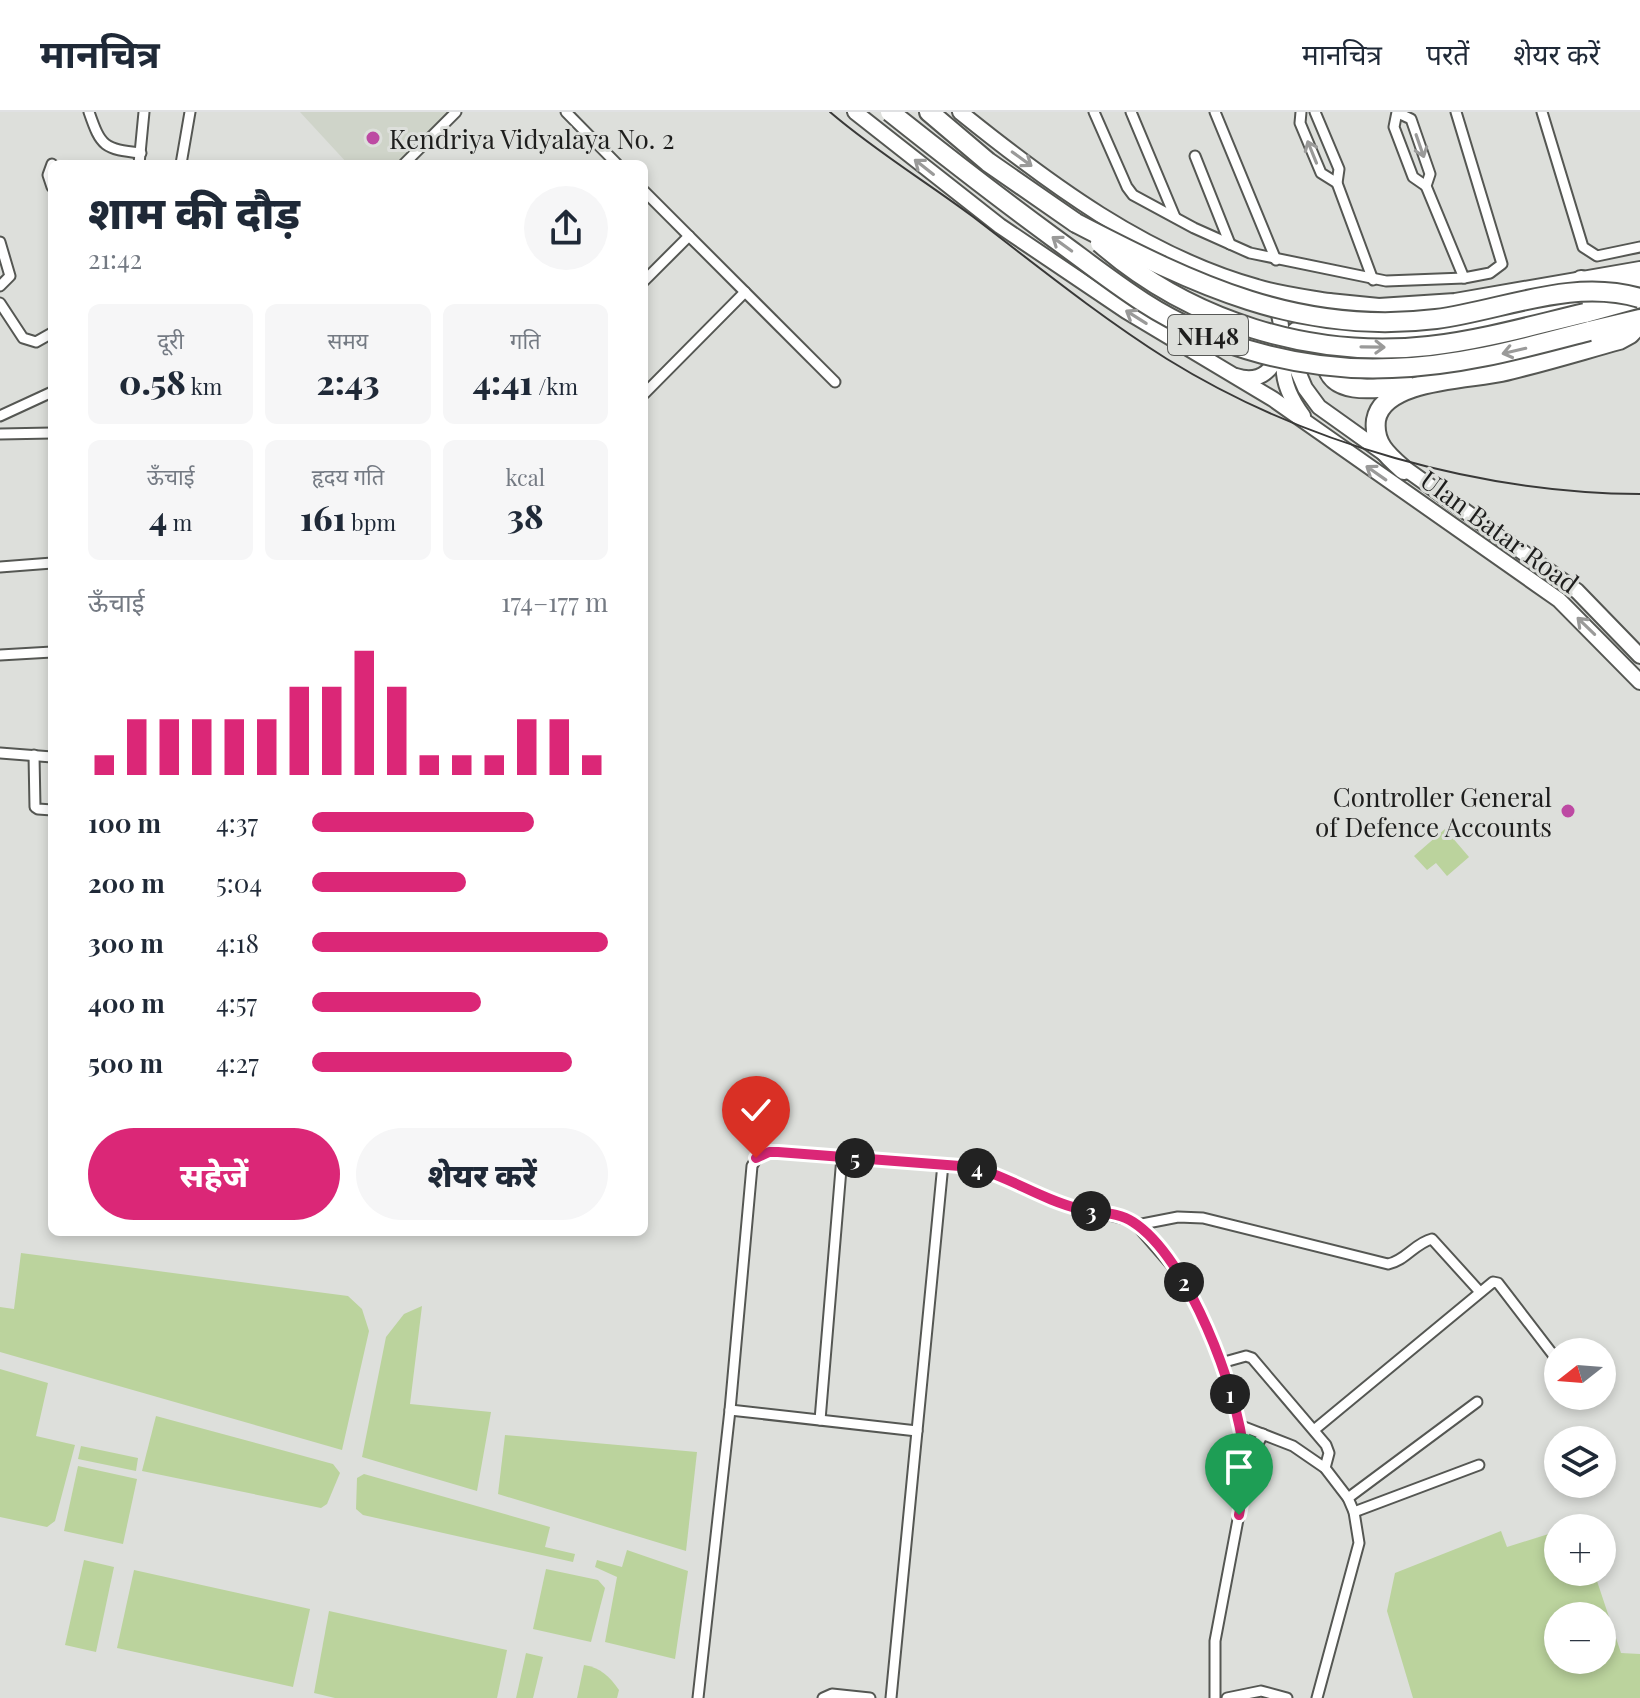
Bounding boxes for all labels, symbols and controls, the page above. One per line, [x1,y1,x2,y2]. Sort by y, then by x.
text: मानचित्र [40,27,160,78]
text: मानचित्र [1302,35,1382,72]
text: परतें [1426,35,1469,72]
text: शेयर करें [1513,35,1600,72]
place label: Kendriya Vidyalaya No. 2 [389,121,674,156]
marker: Kendriya Vidyalaya No. 2 [364,129,382,147]
one-way arrow [1414,133,1429,158]
one-way arrow [1304,140,1318,164]
one-way arrow [1011,150,1032,167]
one-way arrow [914,158,935,175]
text: शाम की दौड़ [88,181,300,240]
button: share [524,186,608,270]
one-way arrow [1052,236,1073,253]
text: 21:42 [88,241,142,276]
one-way arrow [1125,308,1148,324]
road number: NH48 [1168,315,1248,355]
text: दूरी [157,325,184,355]
text: समय [328,325,368,355]
text: गति [510,325,541,355]
one-way arrow [1360,340,1386,355]
one-way arrow [1501,344,1527,359]
text: 0.58 [119,358,186,404]
text: 2:43 [316,358,380,404]
text: 4:41 [473,358,533,404]
text: km [186,371,222,401]
text: /km [533,371,578,401]
text: ऊँचाई [147,461,195,491]
text: हृदय गति [312,461,384,491]
text: kcal [506,462,545,492]
street label: Ulan Batar Road [1414,462,1586,600]
one-way arrow [1366,465,1388,481]
text: 38 [507,492,544,538]
text: 4 [149,494,167,540]
text: 161 [300,494,346,540]
text: m [167,507,192,537]
text: bpm [346,507,396,537]
text: ऊँचाई [88,584,144,619]
text: 174–177 m [501,584,608,619]
one-way arrow [1576,616,1596,635]
place label: Controller General of Defence Accounts [1315,779,1552,844]
marker: Controller General of Defence Accounts [1559,802,1577,820]
text: 100 m [88,805,161,840]
text: 4:37 [216,805,258,840]
text: 200 m [88,865,165,900]
text: 5:04 [216,865,262,900]
text: 300 m [88,925,164,960]
text: 4:18 [216,925,259,960]
text: 400 m [88,985,165,1020]
text: 4:57 [216,985,257,1020]
text: 500 m [88,1045,163,1080]
text: 4:27 [216,1045,259,1080]
pin [722,1076,790,1158]
icon: check [734,1088,778,1132]
button: सहेजें [88,1128,340,1220]
button: शेयर करें [356,1128,608,1220]
pin: 5 [835,1138,875,1178]
text: 5 [850,1143,860,1173]
pin: 4 [957,1148,997,1188]
text: 4 [971,1153,983,1183]
pin: 3 [1071,1191,1111,1231]
text: 3 [1086,1196,1096,1226]
pin: 2 [1164,1262,1204,1302]
text: 2 [1178,1267,1190,1297]
north arrow [1544,1338,1616,1410]
map controls [1544,1338,1616,1674]
pin: 1 [1210,1374,1250,1414]
text: 1 [1226,1379,1234,1409]
button: layers [1544,1426,1616,1498]
pin [1205,1433,1273,1515]
icon: arrive [1217,1445,1261,1489]
button: + [1544,1514,1616,1586]
button: − [1544,1602,1616,1674]

